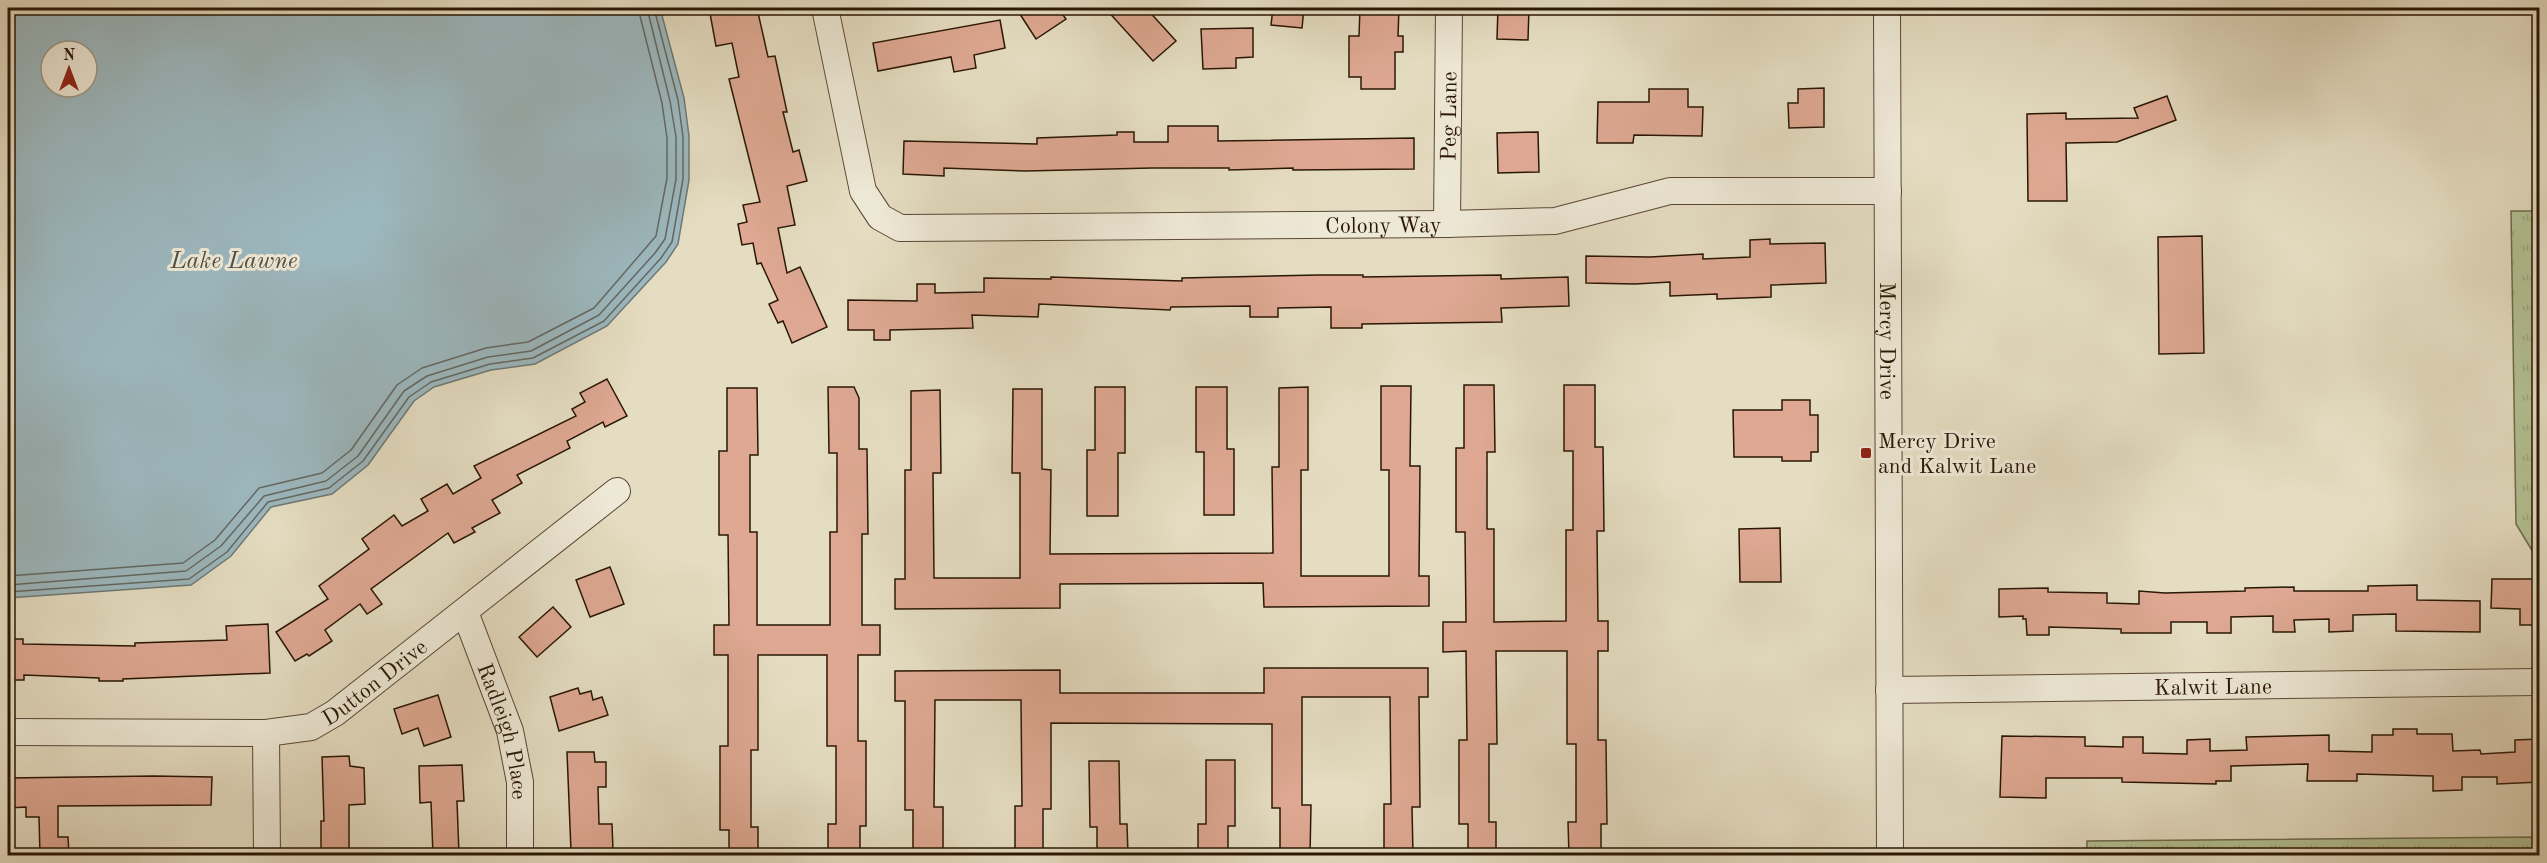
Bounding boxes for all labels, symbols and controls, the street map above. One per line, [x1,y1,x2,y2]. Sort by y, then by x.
north arrow [39,39,99,99]
text: N [63,48,76,64]
street label: Peg Lane [1439,71,1461,161]
street label: Colony Way [1325,215,1442,238]
water label: Lake Lawne [169,250,298,274]
street label: Mercy Drive [1875,282,1897,400]
place label: Mercy Drive and Kalwit Lane [1878,431,2036,478]
marker: Mercy Drive and Kalwit Lane [1859,446,1873,460]
street label: Dutton Drive [319,636,432,731]
street label: Radleigh Place [472,660,529,800]
street label: Kalwit Lane [2154,676,2272,700]

